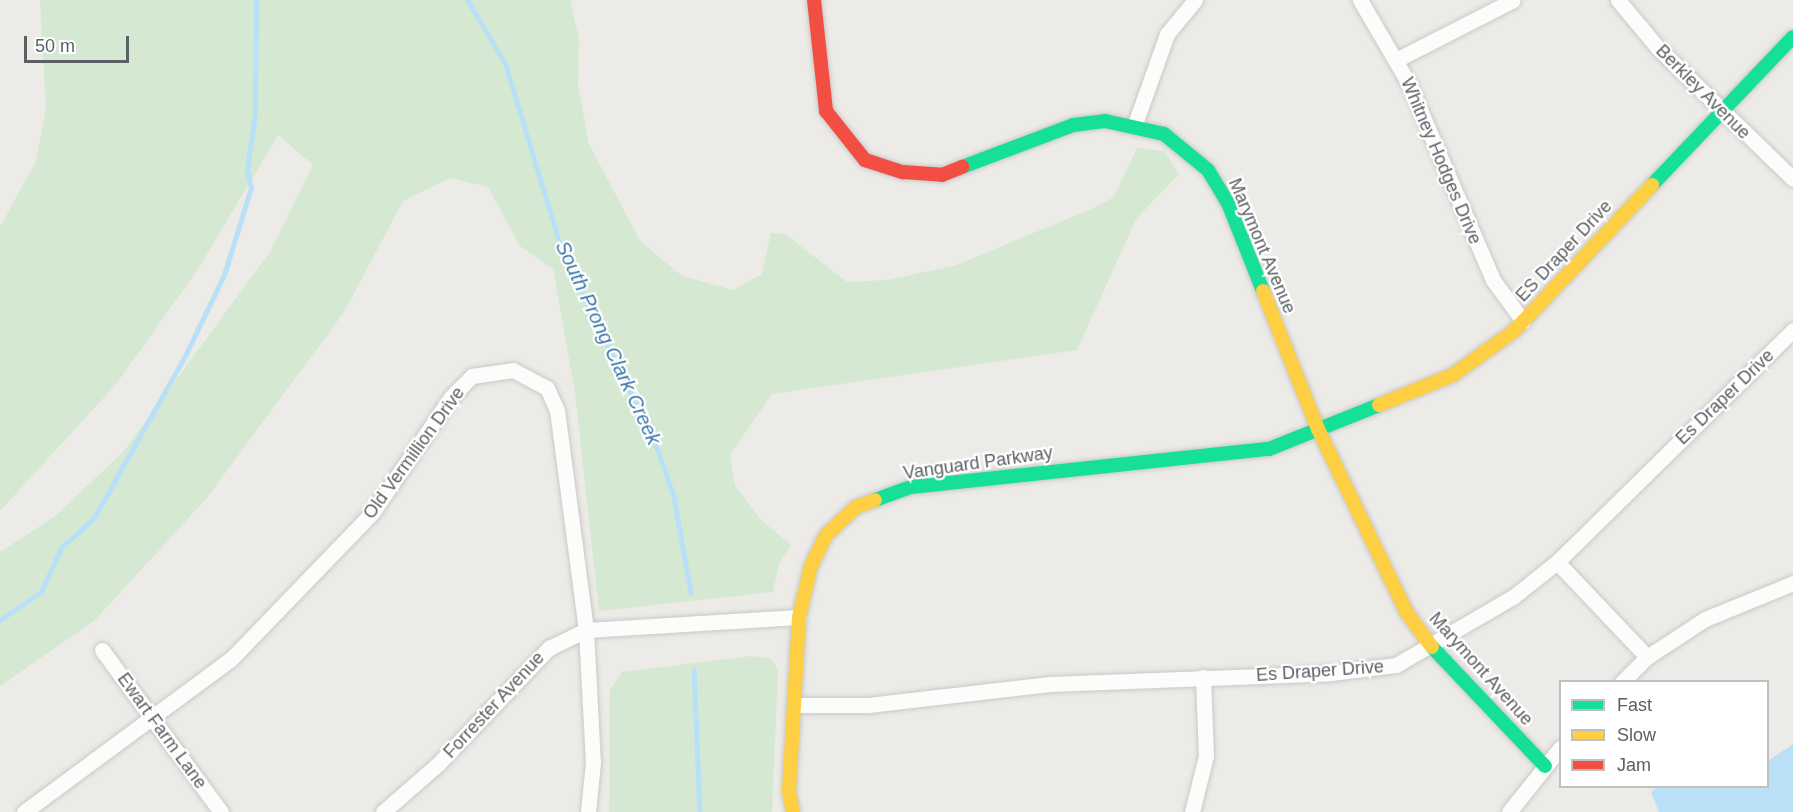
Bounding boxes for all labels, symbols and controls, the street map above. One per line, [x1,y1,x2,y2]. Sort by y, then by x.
scale bar [27,24,132,62]
text: 50 m [35,36,75,56]
street label: Berkley Avenue [1651,40,1755,144]
street label: Whitney Hodges Drive [1396,74,1486,248]
street label: Marymont Avenue [1224,175,1300,317]
street label: ES Draper Drive [1511,196,1617,306]
water label: South Prong Clark Creek [550,237,666,449]
street label: Es Draper Drive [1671,345,1779,449]
street label: Old Vermillion Drive [359,383,469,523]
street label: Vanguard Parkway [902,442,1054,484]
street label: Marymont Avenue [1424,608,1538,730]
street label: Forrester Avenue [439,647,549,763]
street label: Es Draper Drive [1255,656,1385,686]
street label: Ewart Farm Lane [113,669,211,793]
legend [1559,680,1769,788]
text: Fast [1617,695,1652,715]
text: Slow [1617,725,1656,745]
text: Jam [1617,755,1651,775]

